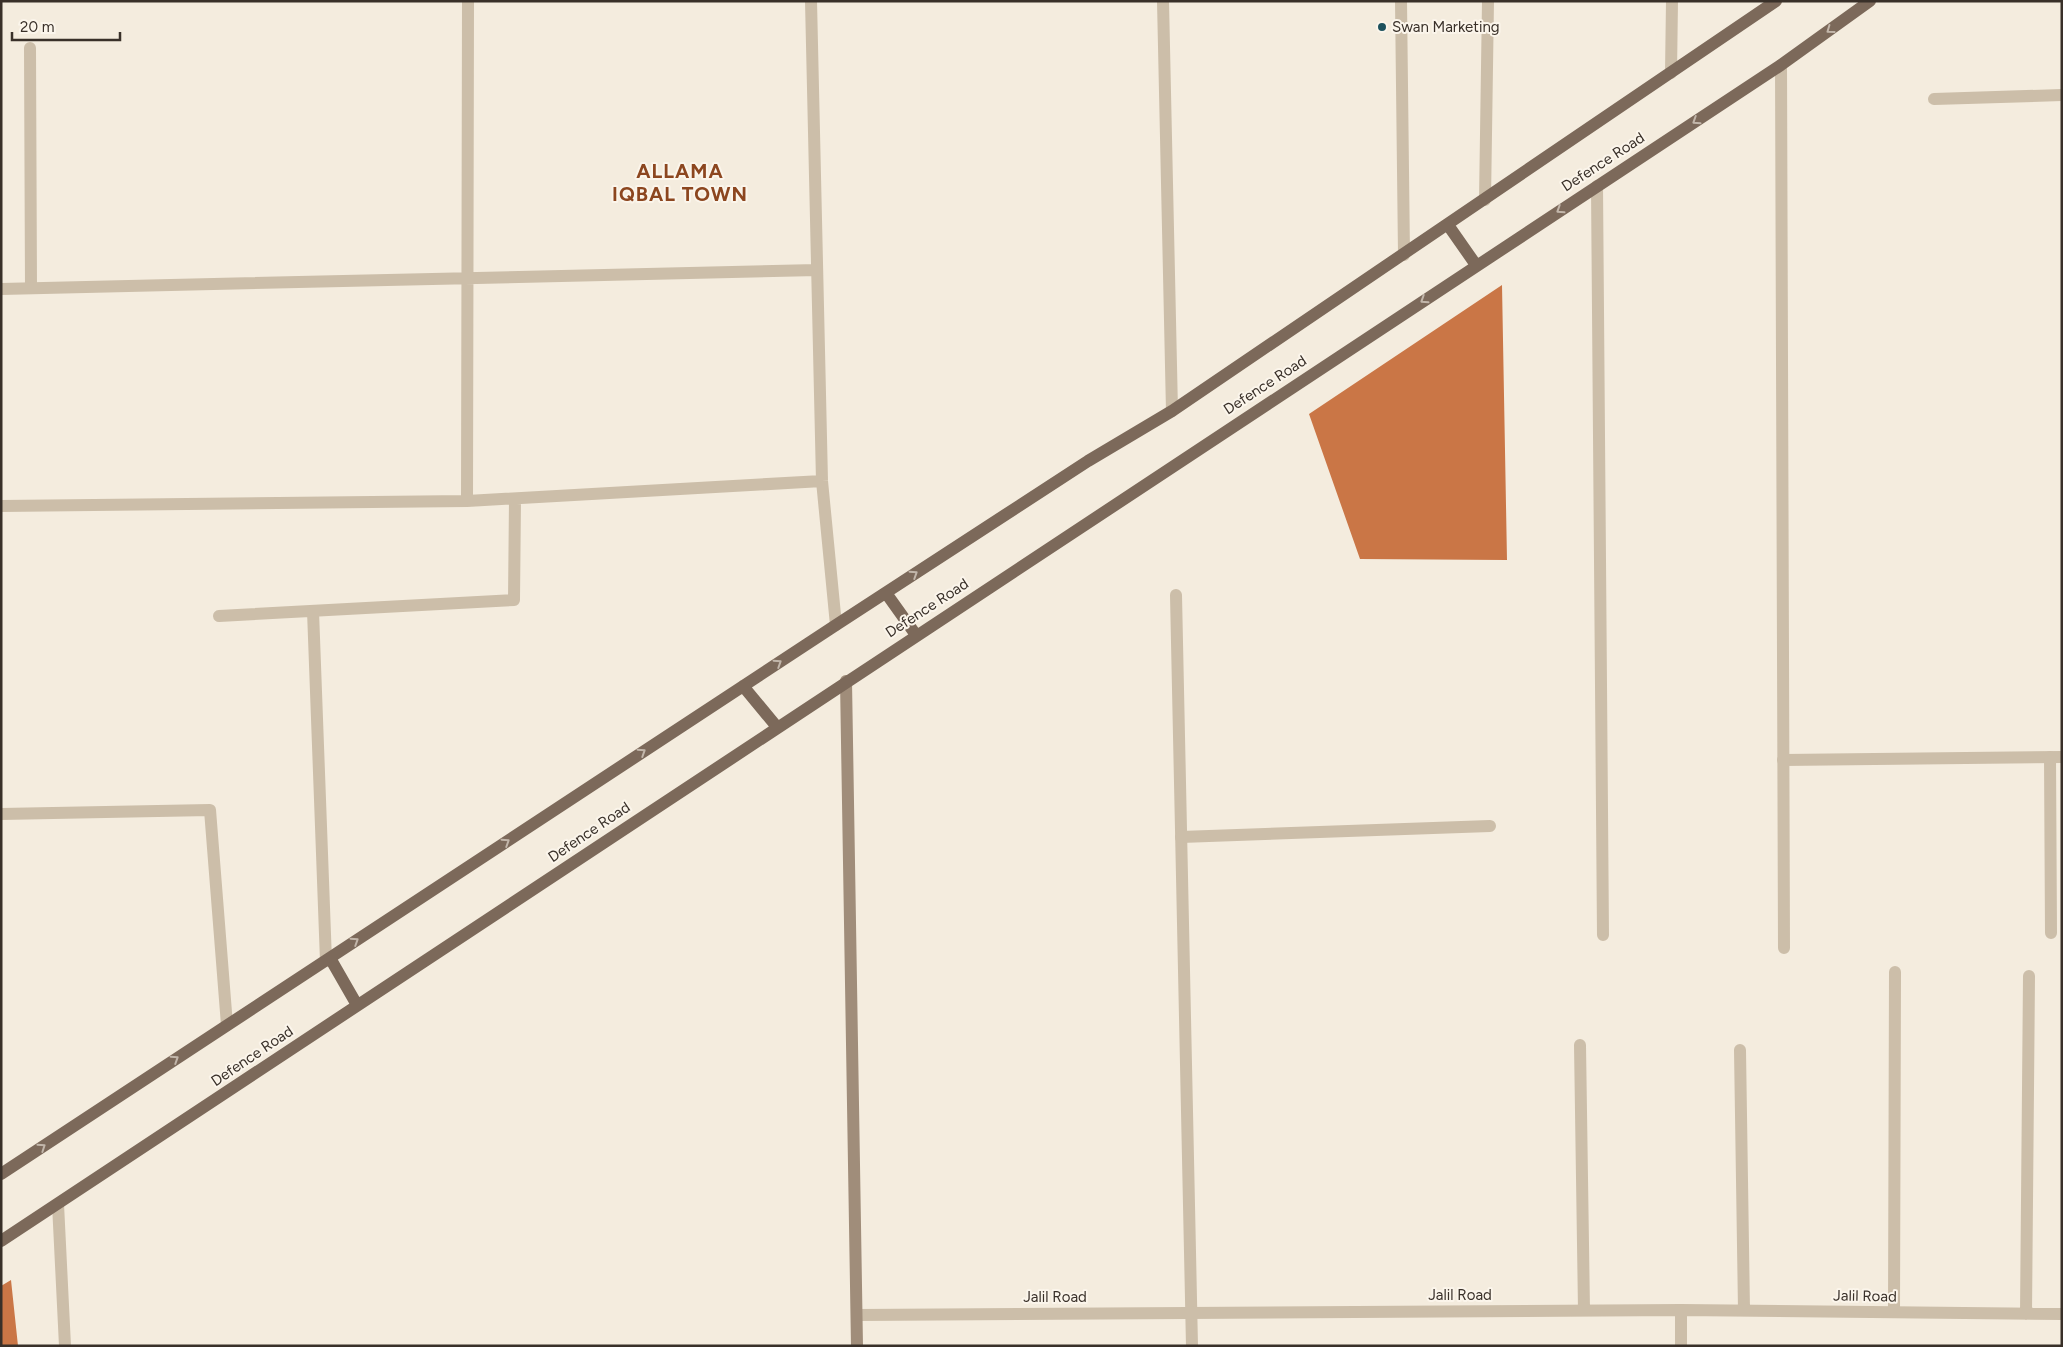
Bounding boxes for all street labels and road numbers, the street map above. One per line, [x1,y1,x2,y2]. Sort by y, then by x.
street label: Defence Road [1558,129,1648,195]
street label: Defence Road [1220,352,1310,418]
street label: Defence Road [882,575,972,641]
street label: Defence Road [545,798,633,866]
street label: Defence Road [208,1022,296,1090]
street label: Jalil Road [1428,1286,1492,1304]
street label: Jalil Road [1833,1286,1897,1306]
street label: Jalil Road [1023,1288,1087,1306]

